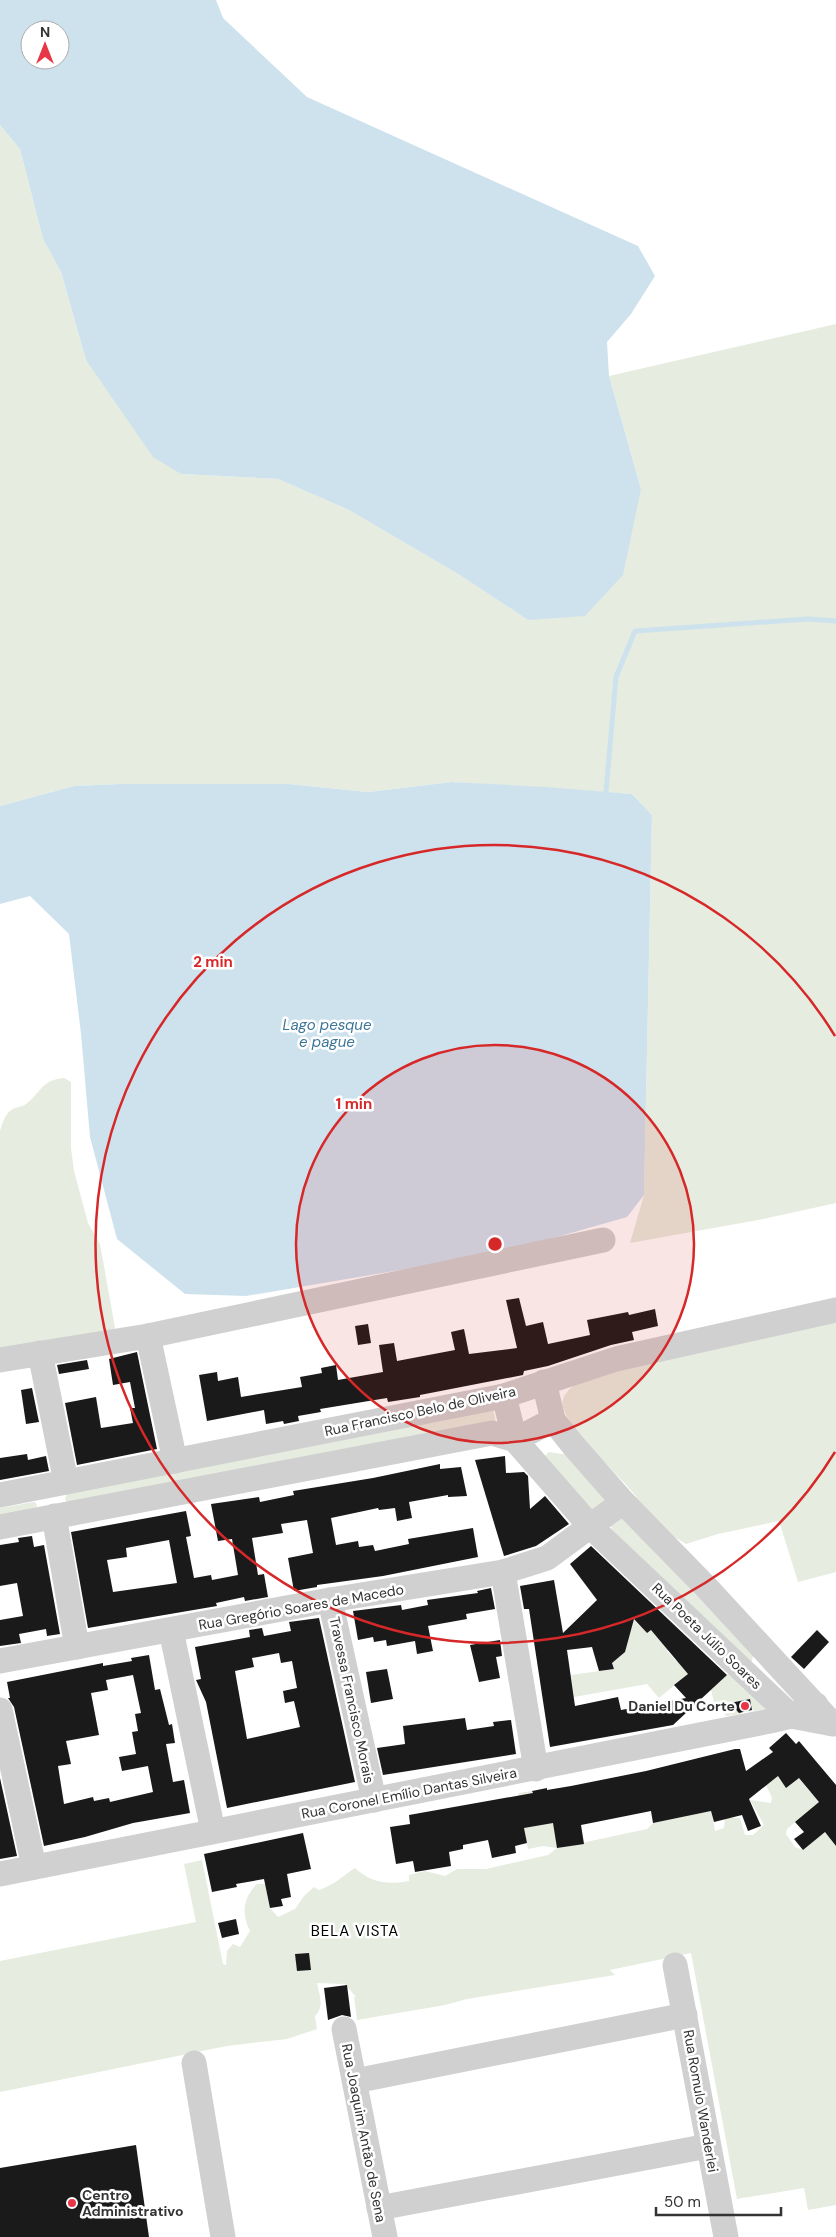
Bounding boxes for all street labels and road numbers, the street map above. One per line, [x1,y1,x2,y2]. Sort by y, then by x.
street label: Rua Francisco Belo de Oliveira [323,1382,517,1440]
street label: Rua Poeta Júlio Soares [648,1579,766,1693]
street label: Rua Gregório Soares de Macedo [197,1580,405,1634]
street label: Travessa Francisco Morais [326,1615,378,1785]
street label: Rua Coronel Emílio Dantas Silveira [300,1763,518,1823]
street label: Rua Romulo Wanderlei [680,2028,722,2174]
street label: Rua Joaquim Antão de Sena [338,2042,390,2224]

